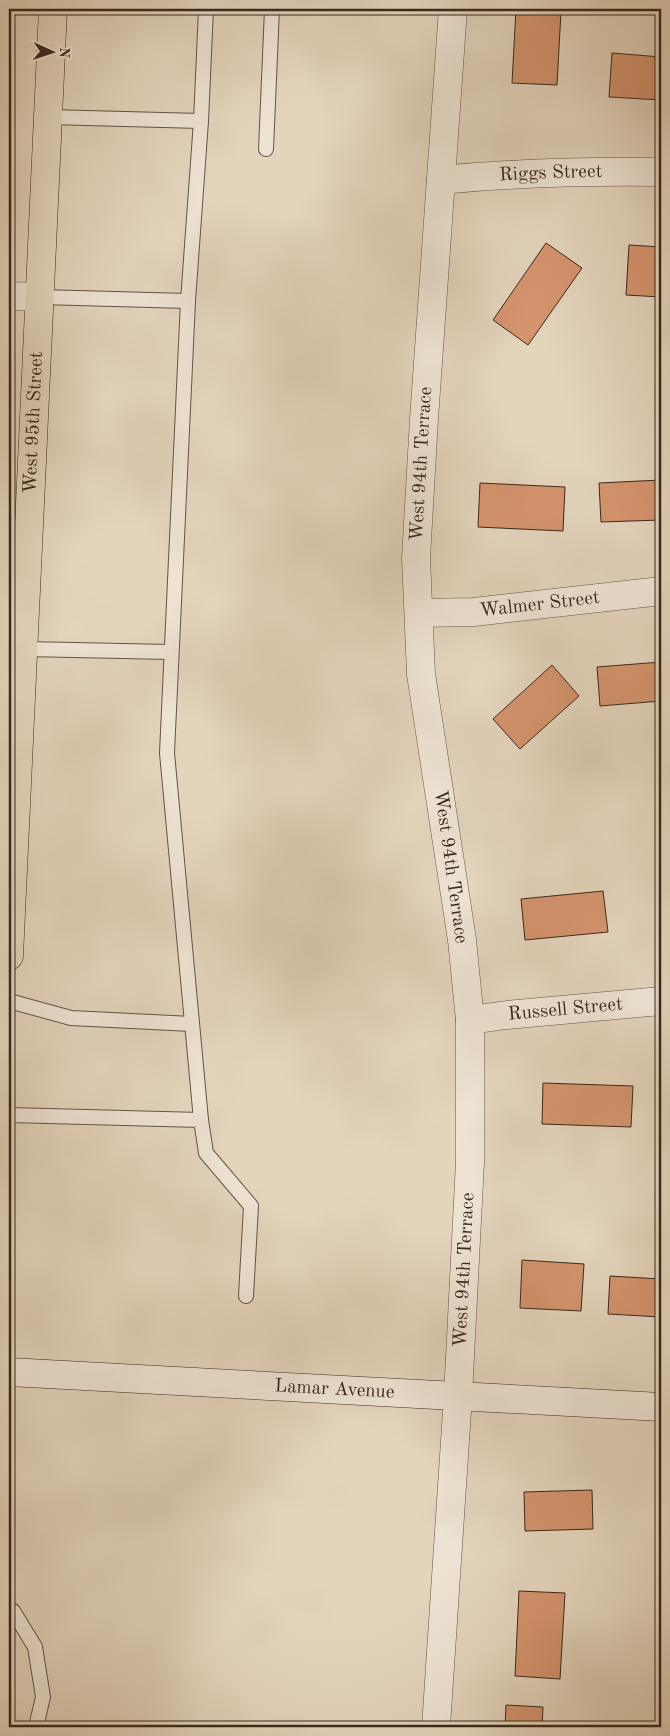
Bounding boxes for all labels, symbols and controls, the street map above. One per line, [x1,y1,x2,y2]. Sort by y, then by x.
north arrow [28,28,78,78]
text: N [57,47,71,59]
street label: Riggs Street [499,162,602,185]
street label: West 95th Street [21,351,47,494]
street label: West 94th Terrace [407,386,436,542]
street label: Walmer Street [479,588,601,621]
street label: West 94th Terrace [430,789,470,945]
street label: Russell Street [507,995,624,1024]
street label: West 94th Terrace [451,1192,478,1348]
street label: Lamar Avenue [274,1377,395,1402]

